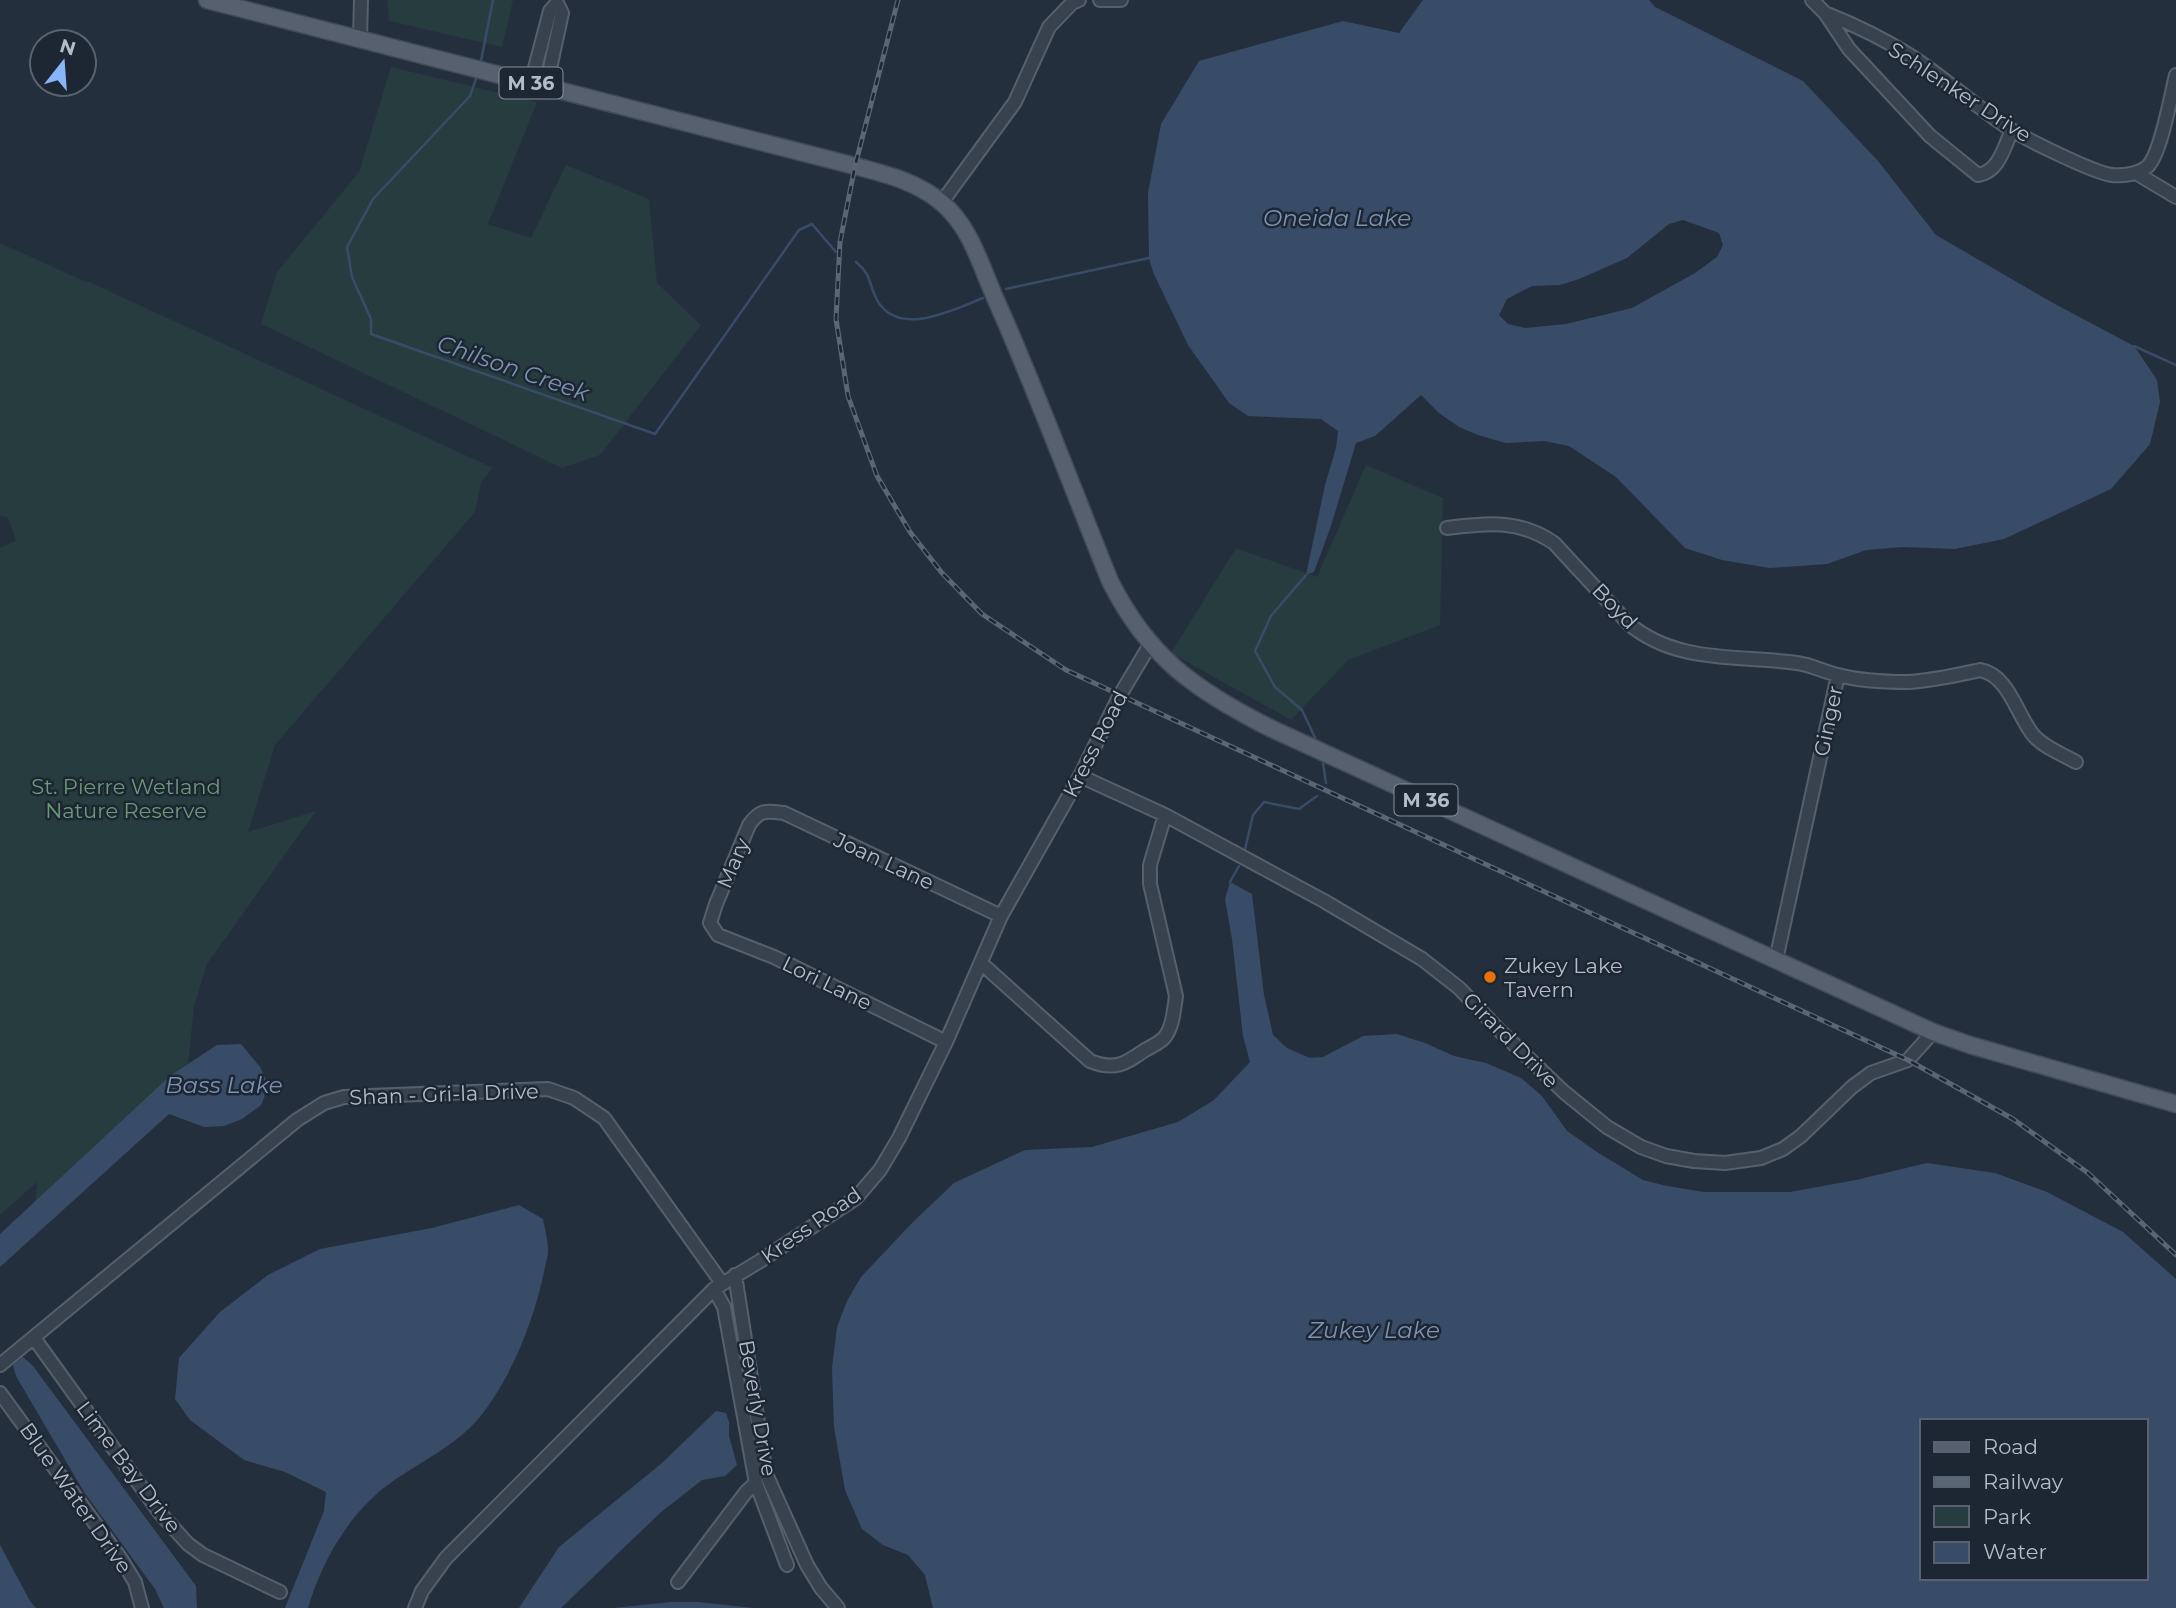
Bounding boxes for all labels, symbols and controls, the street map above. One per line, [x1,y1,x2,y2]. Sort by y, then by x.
north arrow [28,28,98,98]
text: N [57,34,79,60]
street label: Schlenker Drive [1884,37,2036,147]
road number: M 36 [500,68,562,99]
water label: Oneida Lake [1263,204,1411,232]
water label: Chilson Creek [433,329,594,407]
street label: Boyd [1587,578,1643,634]
street label: Ginger [1808,683,1848,759]
street label: Kress Road [1057,686,1133,802]
park label: St. Pierre Wetland Nature Reserve [31,774,221,823]
road number: M 36 [1394,785,1458,816]
street label: Joan Lane [829,827,938,895]
street label: Mary [711,834,755,892]
street label: Lori Lane [778,951,876,1015]
place label: Zukey Lake Tavern [1504,953,1623,1002]
marker: Zukey Lake Tavern [1482,969,1498,985]
street label: Girard Drive [1458,987,1564,1093]
water label: Bass Lake [165,1071,283,1099]
street label: Shan - Gri-la Drive [349,1078,539,1110]
street label: Kress Road [756,1181,866,1269]
water label: Zukey Lake [1307,1316,1440,1344]
street label: Beverly Drive [734,1338,782,1478]
street label: Lime Bay Drive [71,1396,187,1538]
street label: Blue Water Drive [15,1418,137,1578]
legend [1920,1419,2148,1580]
text: Road [1983,1434,2038,1459]
text: Railway [1983,1469,2064,1494]
text: Park [1983,1504,2031,1529]
text: Water [1983,1539,2047,1564]

